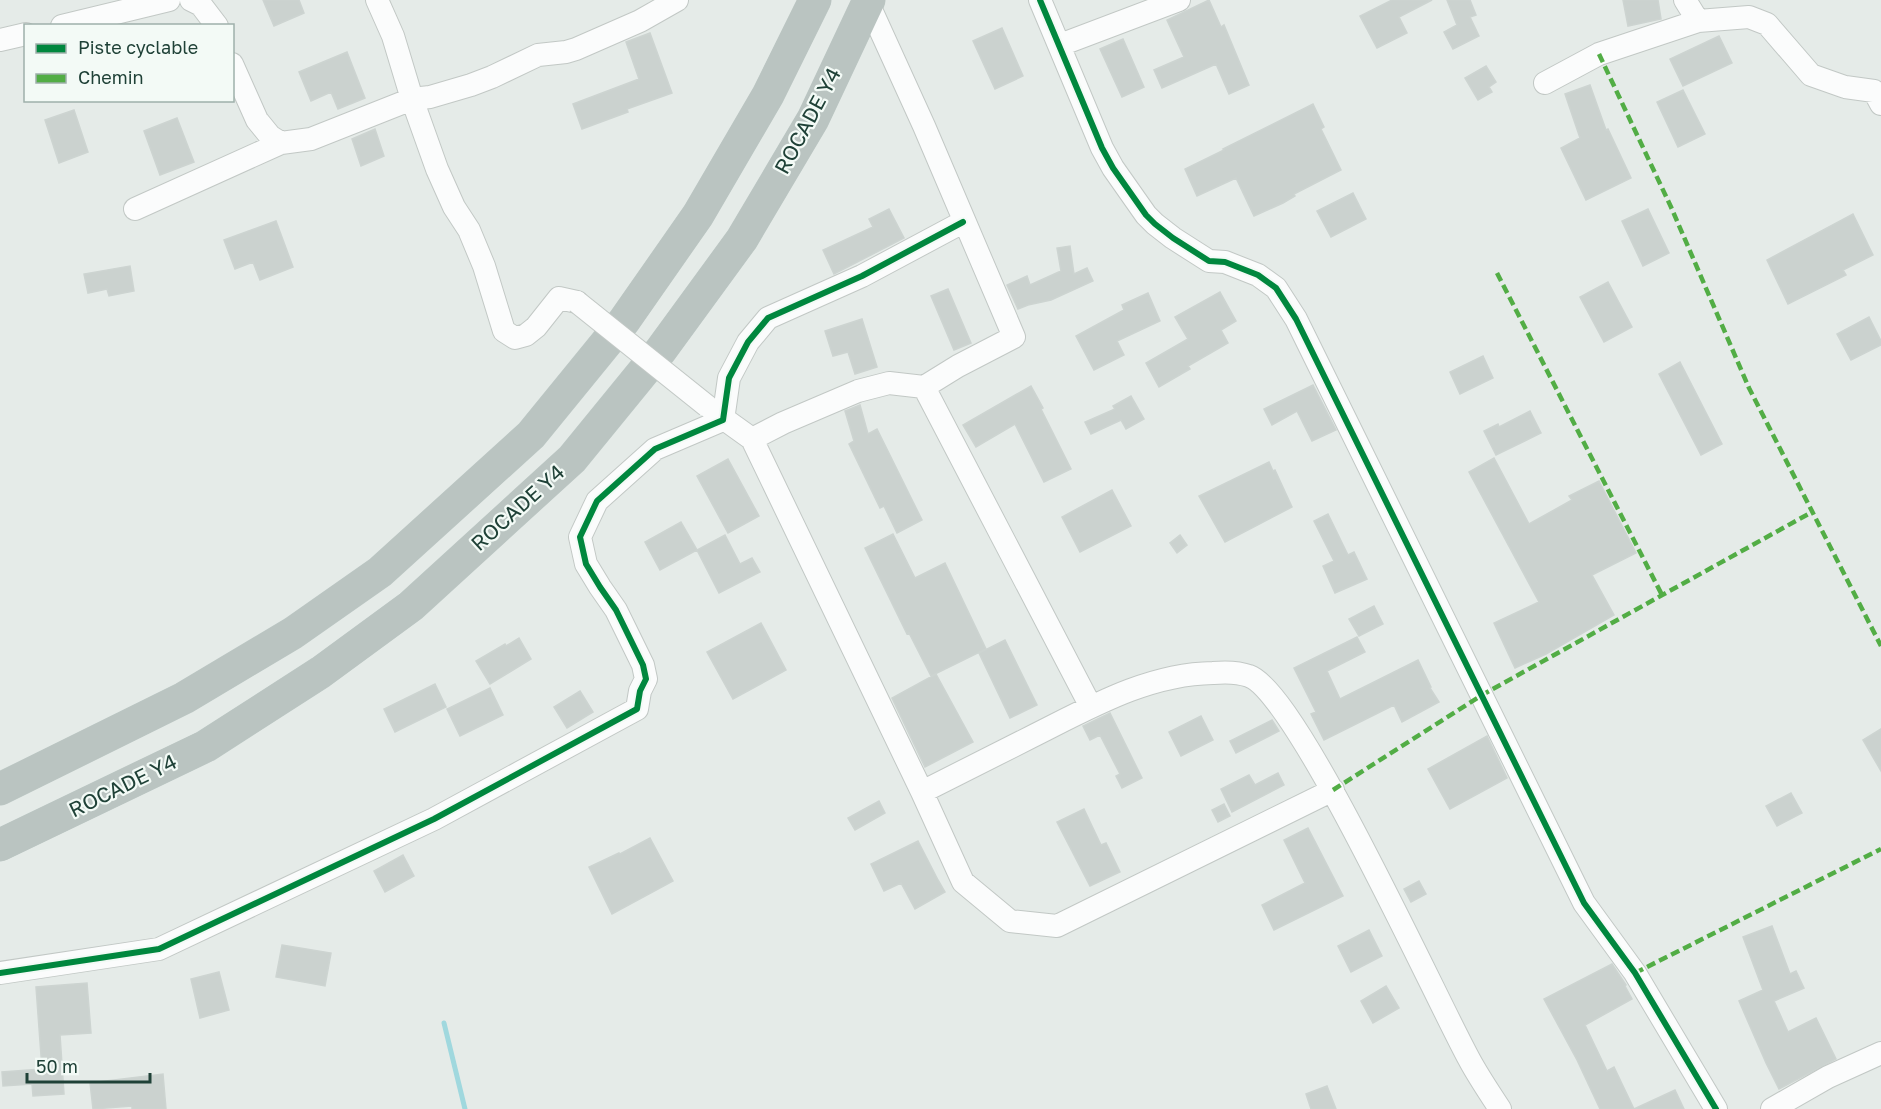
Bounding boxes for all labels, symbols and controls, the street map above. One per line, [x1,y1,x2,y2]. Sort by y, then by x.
legend [24,24,234,102]
text: Piste cyclable [78,36,198,58]
street label: ROCADE Y4 [768,63,846,178]
text: Chemin [78,66,144,88]
street label: ROCADE Y4 [465,459,569,556]
street label: ROCADE Y4 [64,748,181,822]
scale bar [27,1046,150,1084]
text: 50 m [36,1055,78,1077]

